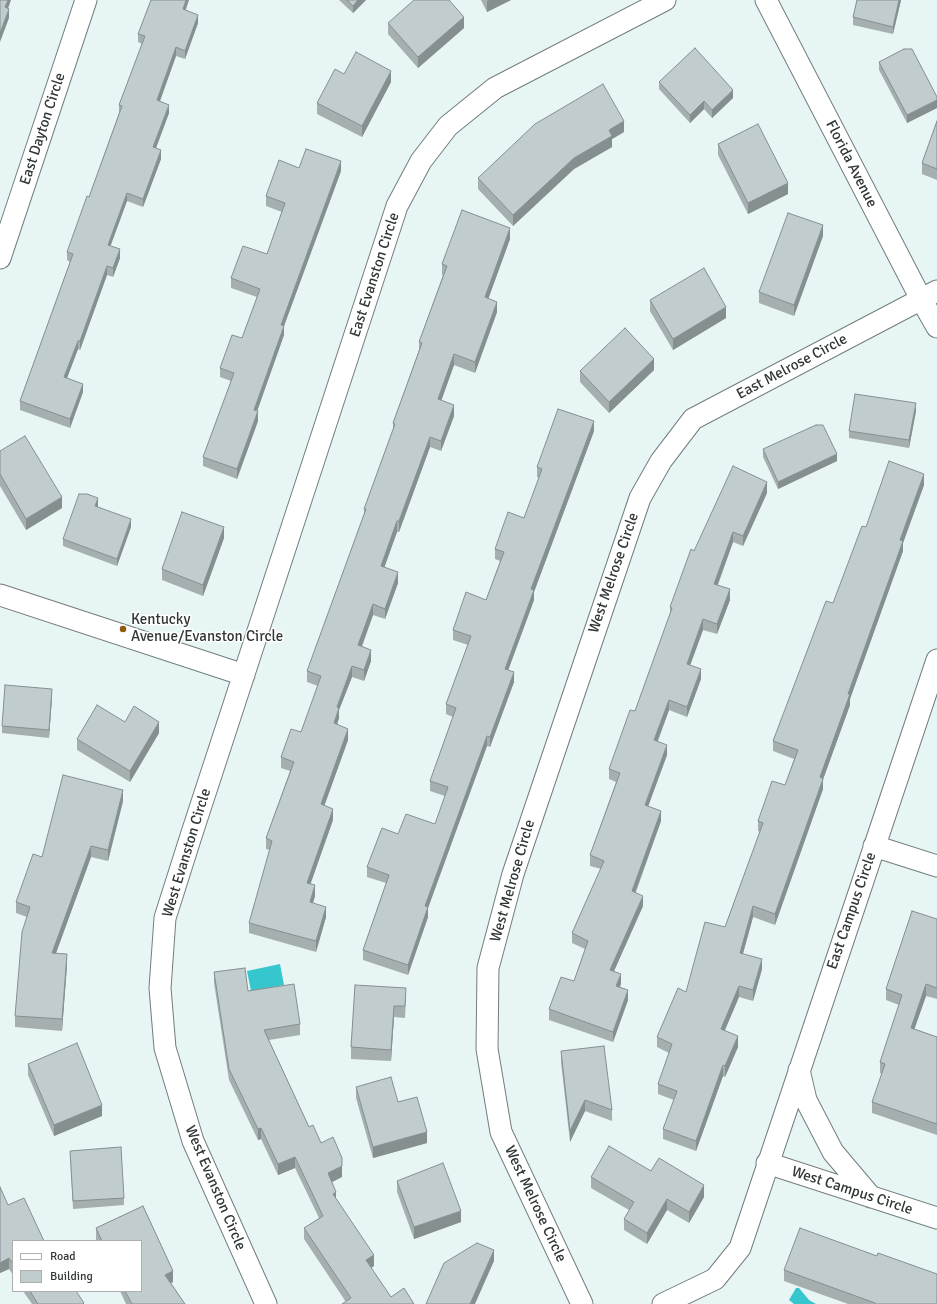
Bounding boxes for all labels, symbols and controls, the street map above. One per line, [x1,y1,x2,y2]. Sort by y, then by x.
street label: East Dayton Circle [16,71,70,187]
street label: Florida Avenue [821,117,881,211]
street label: East Evanston Circle [346,210,404,340]
street label: East Melrose Circle [734,330,850,404]
street label: West Melrose Circle [585,510,643,636]
place label: Kentucky Avenue/Evanston Circle [131,611,283,646]
marker: Kentucky Avenue/Evanston Circle [118,624,128,634]
street label: West Evanston Circle [159,786,215,920]
street label: West Melrose Circle [487,818,539,944]
street label: East Campus Circle [823,850,881,972]
street label: West Evanston Circle [181,1123,249,1253]
street label: West Melrose Circle [500,1143,570,1265]
street label: West Campus Circle [789,1163,915,1219]
legend [12,1240,142,1292]
text: Road [50,1249,76,1264]
text: Building [50,1269,93,1284]

